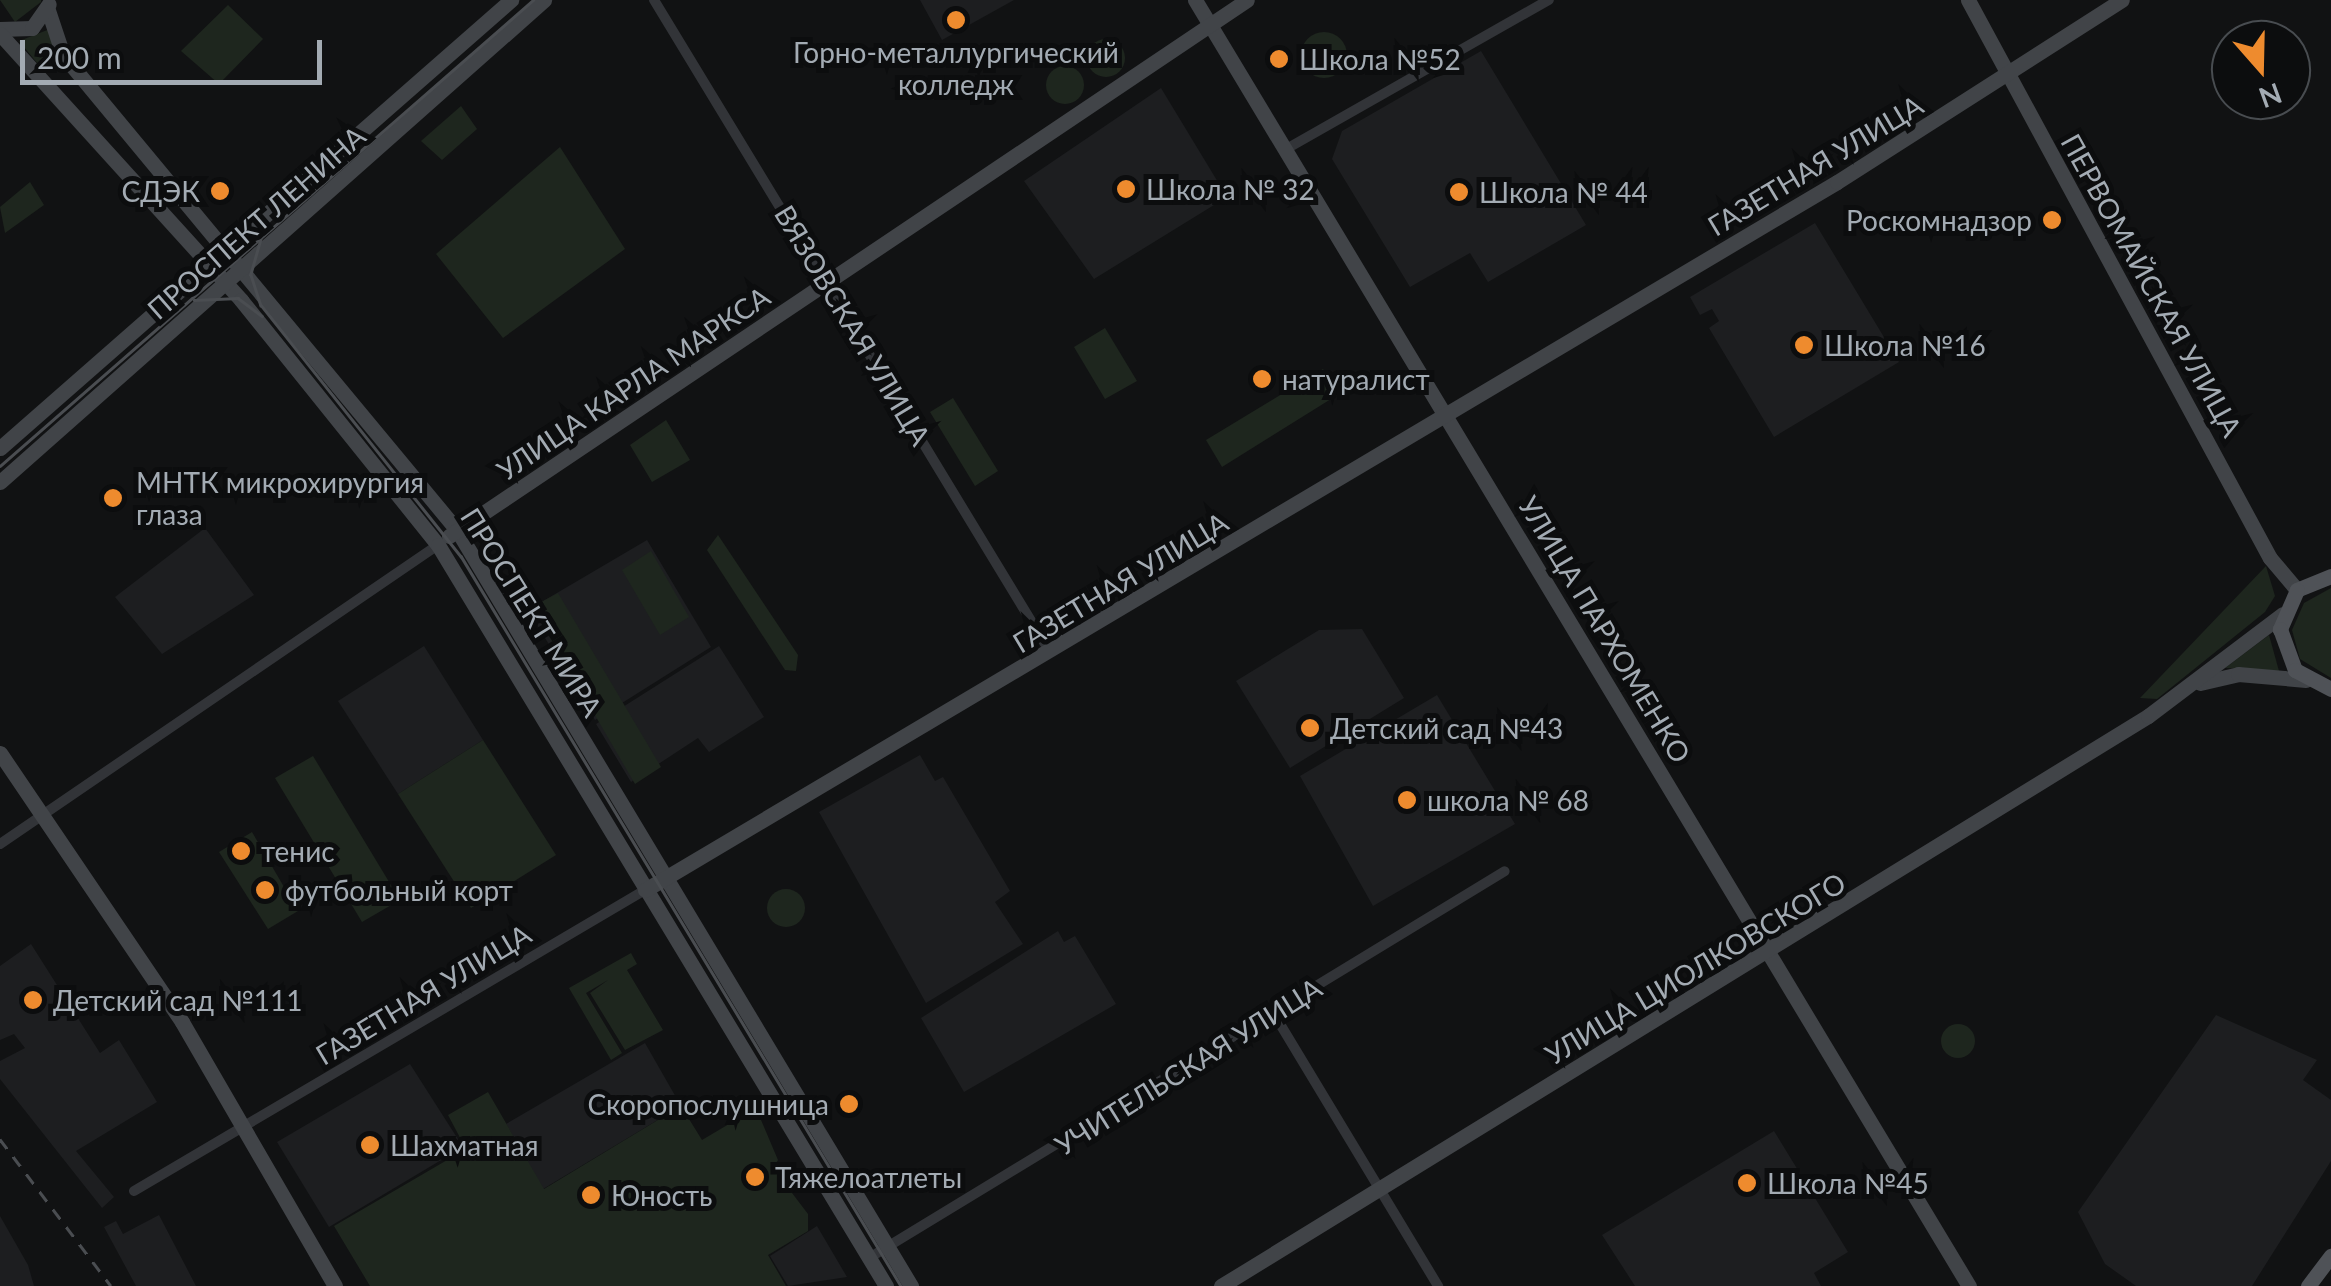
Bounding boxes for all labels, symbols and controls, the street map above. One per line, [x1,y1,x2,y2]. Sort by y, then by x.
marker: Горно-металлургический колледж [945,9,967,31]
scale bar [25,20,328,82]
north arrow [2211,20,2311,120]
place label: Горно-металлургический колледж [793,35,1119,101]
text: 200 m [37,39,122,75]
place label: Школа №52 [1299,42,1461,76]
marker: Школа №52 [1268,48,1290,70]
text: N [2255,77,2287,116]
street label: ГАЗЕТНАЯ УЛИЦА [1702,88,1928,242]
street label: ПРОСПЕКТ ЛЕНИНА [140,118,372,326]
street label: ПЕРВОМАЙСКАЯ УЛИЦА [2055,128,2249,442]
place label: Школа № 32 [1146,172,1315,206]
place label: СДЭК [122,174,200,208]
place label: Школа № 44 [1479,175,1648,209]
marker: Школа № 32 [1115,178,1137,200]
marker: СДЭК [209,180,231,202]
marker: Школа № 44 [1448,181,1470,203]
street label: ВЯЗОВСКАЯ УЛИЦА [768,199,938,451]
place label: Роскомнадзор [1846,203,2032,237]
marker: Роскомнадзор [2041,209,2063,231]
street label: УЛИЦА КАРЛА МАРКСА [490,279,776,487]
place label: Школа №16 [1824,328,1986,362]
marker: Школа №16 [1793,334,1815,356]
place label: натуралист [1282,362,1430,396]
marker: натуралист [1251,368,1273,390]
place label: МНТК микрохирургия глаза [136,465,424,531]
marker: МНТК микрохирургия глаза [100,485,126,511]
street label: УЛИЦА ПАРХОМЕНКО [1512,490,1698,768]
street label: ПРОСПЕКТ МИРА [454,502,610,722]
street label: ГАЗЕТНАЯ УЛИЦА [1007,505,1233,659]
place label: Детский сад №43 [1330,711,1563,745]
marker: Детский сад №43 [1299,717,1321,739]
place label: школа № 68 [1427,783,1589,817]
marker: школа № 68 [1396,789,1418,811]
place label: тенис [261,834,335,868]
marker: тенис [230,840,252,862]
street label: УЛИЦА ЦИОЛКОВСКОГО [1539,865,1851,1071]
place label: футбольный корт [285,873,513,907]
marker: футбольный корт [254,879,276,901]
street label: ГАЗЕТНАЯ УЛИЦА [310,917,536,1071]
street label: УЧИТЕЛЬСКАЯ УЛИЦА [1049,970,1327,1162]
place label: Детский сад №111 [53,983,302,1017]
marker: Детский сад №111 [22,989,44,1011]
place label: Скоропослушница [587,1087,829,1121]
marker: Скоропослушница [838,1093,860,1115]
place label: Шахматная [390,1128,539,1162]
marker: Шахматная [359,1134,381,1156]
place label: Тяжелоатлеты [775,1160,962,1194]
marker: Тяжелоатлеты [744,1166,766,1188]
place label: Школа №45 [1767,1166,1929,1200]
marker: Школа №45 [1736,1172,1758,1194]
place label: Юность [611,1178,713,1212]
marker: Юность [580,1184,602,1206]

